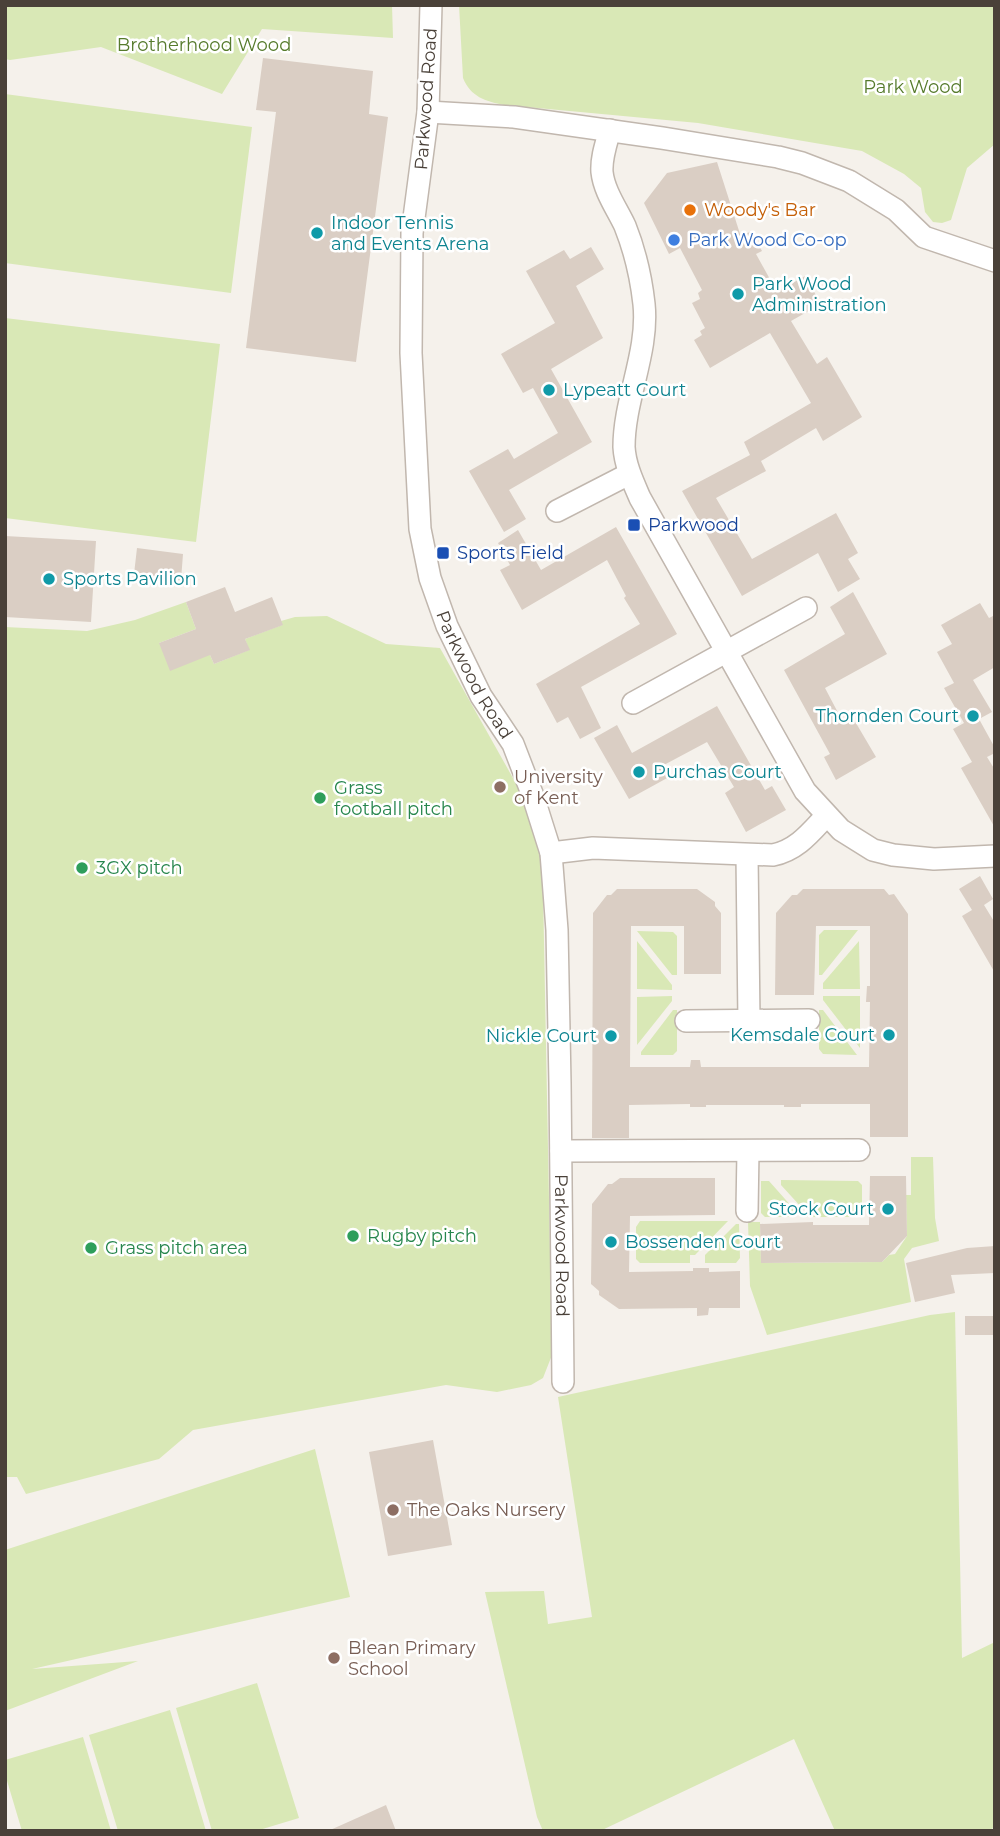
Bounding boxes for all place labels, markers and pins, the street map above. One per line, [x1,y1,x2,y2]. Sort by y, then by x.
place label: Woody's Bar [704,199,816,221]
marker: Woody's Bar [682,202,698,218]
place label: Indoor Tennis and Events Arena [331,212,489,255]
marker: Indoor Tennis and Events Arena [309,225,325,241]
place label: Park Wood Co-op [688,229,847,251]
marker: Park Wood Co-op [666,232,682,248]
place label: Park Wood Administration [752,273,887,316]
marker: Park Wood Administration [730,286,746,302]
place label: Lypeatt Court [563,379,686,401]
marker: Lypeatt Court [541,382,557,398]
place label: Parkwood [648,514,739,536]
marker: Parkwood [626,517,642,533]
place label: Sports Field [457,542,564,564]
marker: Sports Field [435,545,451,561]
place label: Sports Pavilion [63,568,197,590]
marker: Sports Pavilion [41,571,57,587]
place label: Thornden Court [815,705,959,727]
marker: Thornden Court [965,708,981,724]
place label: Purchas Court [653,761,782,783]
marker: Purchas Court [631,764,647,780]
place label: University of Kent [514,766,603,809]
place label: Grass football pitch [334,777,453,820]
marker: University of Kent [492,779,508,795]
marker: Grass football pitch [312,790,328,806]
place label: 3GX pitch [96,857,183,879]
marker: 3GX pitch [74,860,90,876]
place label: Kemsdale Court [730,1024,875,1046]
place label: Nickle Court [486,1025,597,1047]
marker: Kemsdale Court [881,1027,897,1043]
marker: Nickle Court [603,1028,619,1044]
place label: Stock Court [769,1198,874,1220]
marker: Stock Court [880,1201,896,1217]
place label: Rugby pitch [367,1225,477,1247]
marker: Rugby pitch [345,1228,361,1244]
place label: Bossenden Court [625,1231,781,1253]
marker: Bossenden Court [603,1234,619,1250]
place label: Grass pitch area [105,1237,248,1259]
marker: Grass pitch area [83,1240,99,1256]
place label: The Oaks Nursery [407,1499,565,1521]
marker: The Oaks Nursery [385,1502,401,1518]
place label: Blean Primary School [348,1637,476,1680]
marker: Blean Primary School [326,1650,342,1666]

